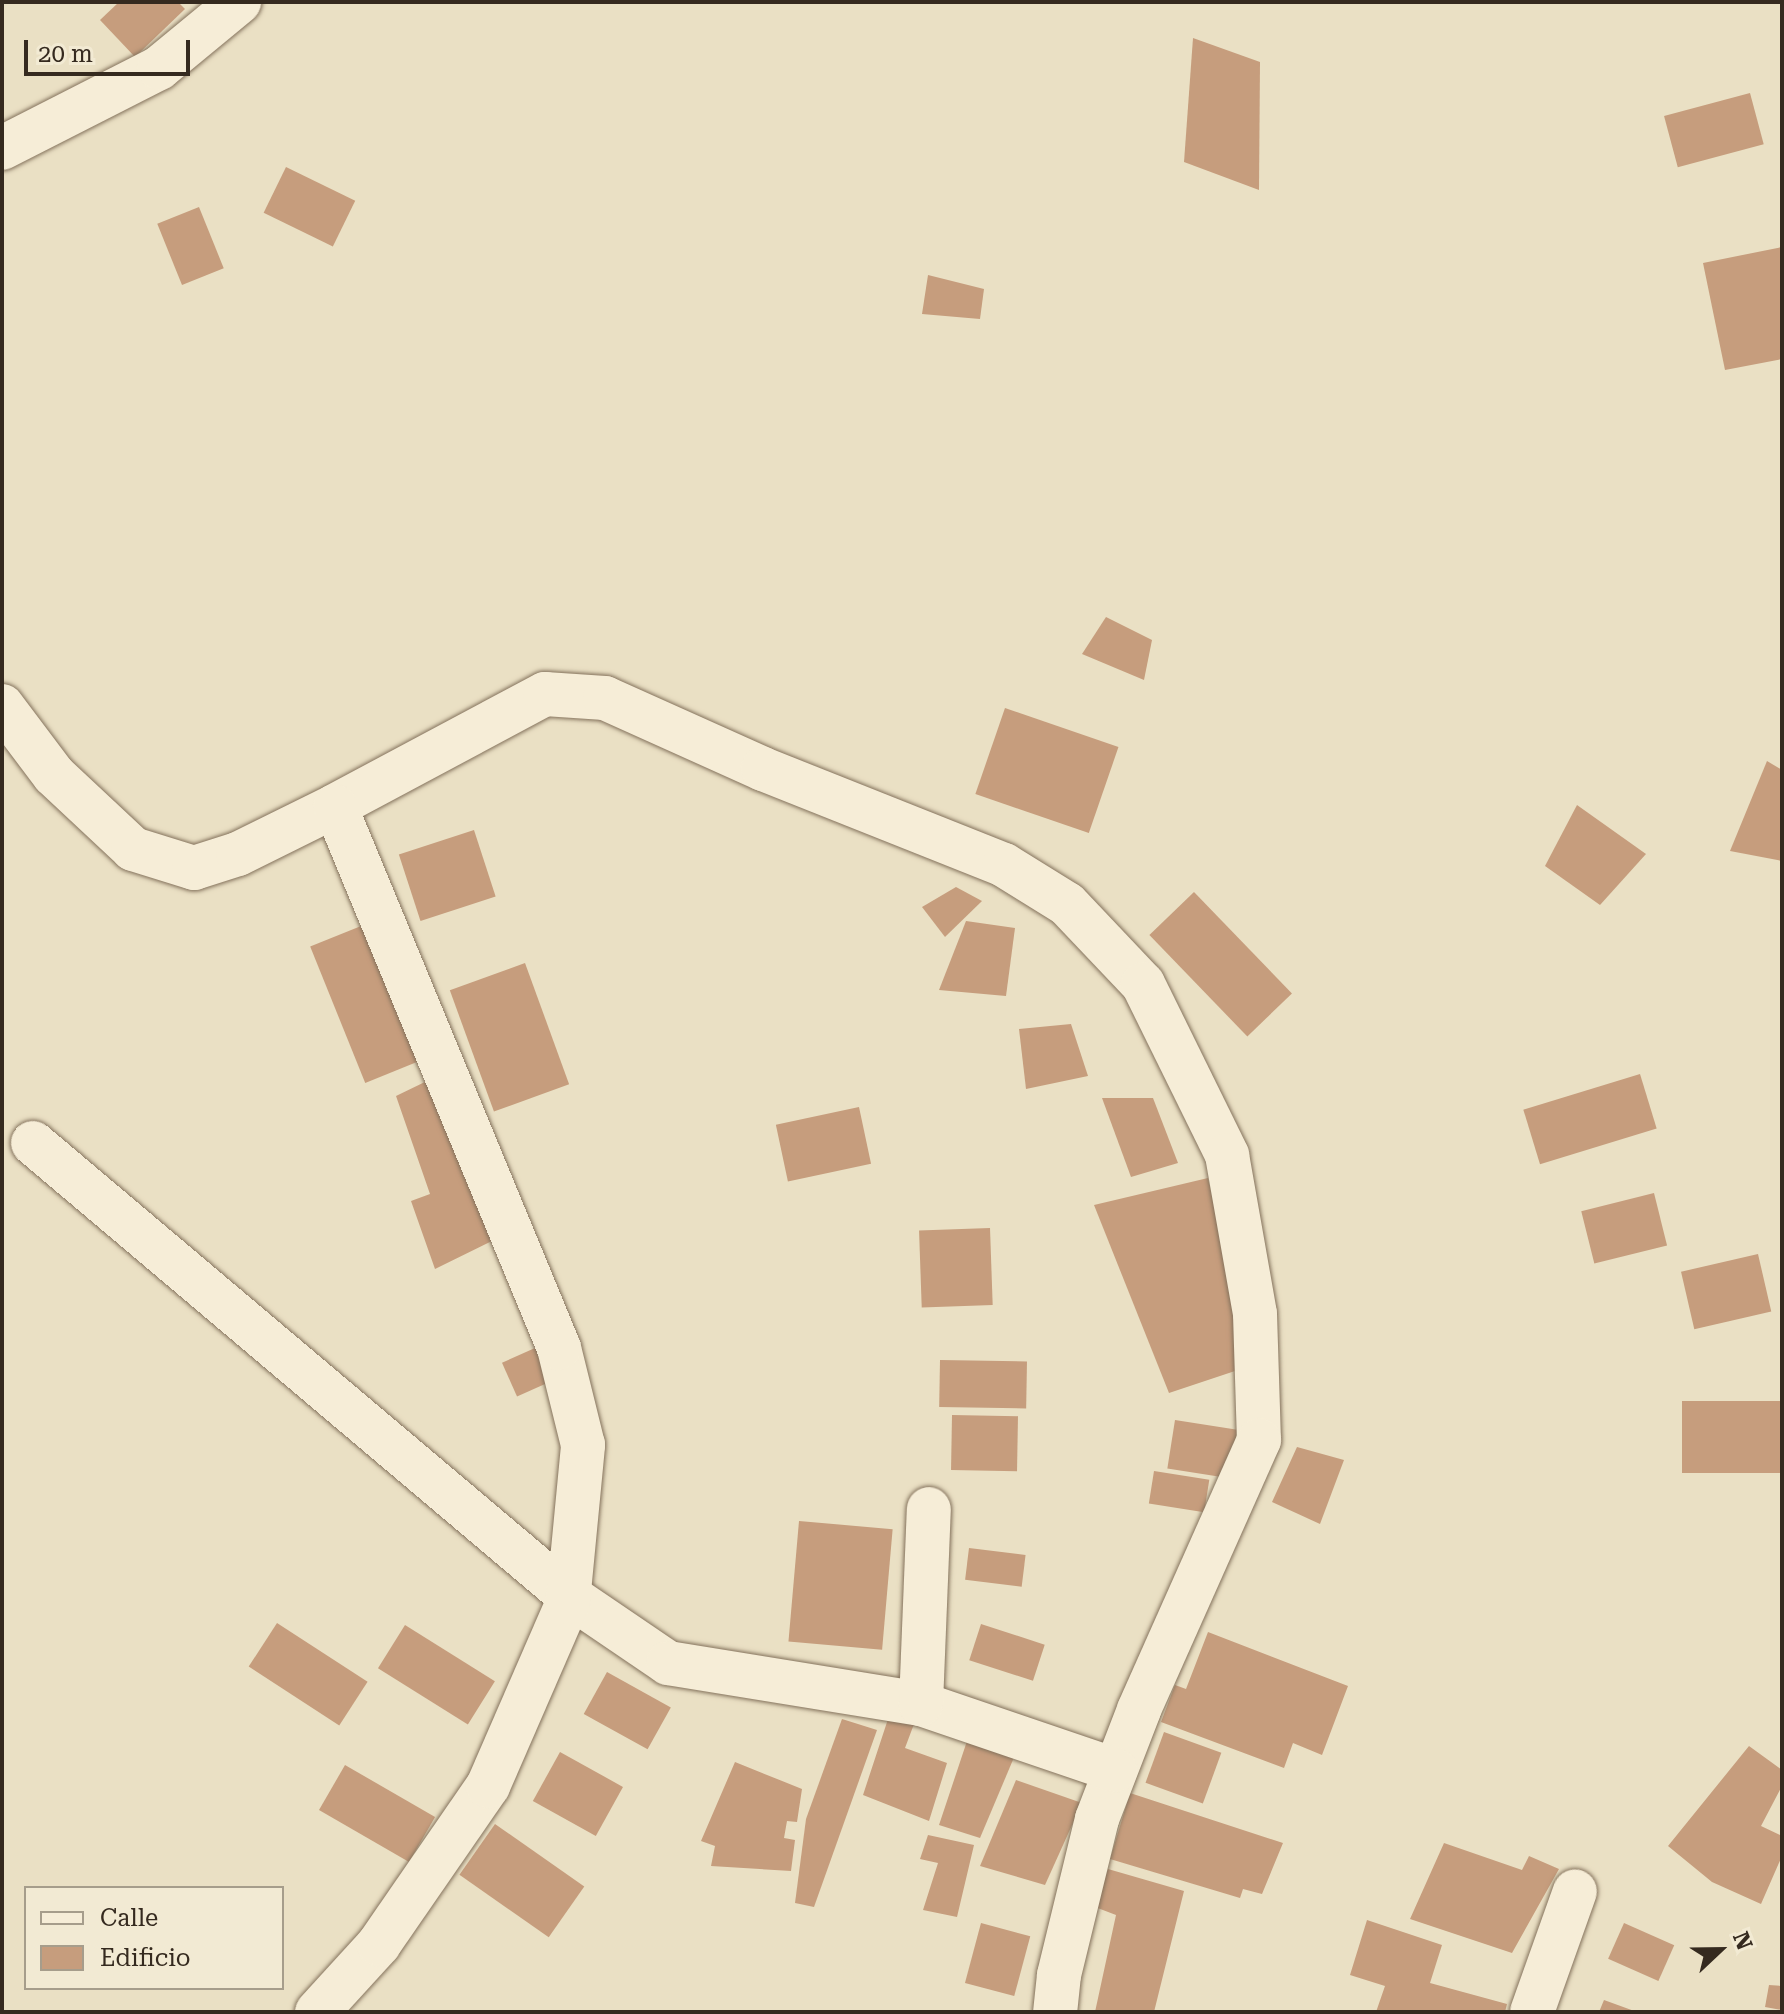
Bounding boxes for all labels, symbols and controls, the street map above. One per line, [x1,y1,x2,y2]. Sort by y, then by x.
scale bar [28,24,194,74]
text: 20 m [38,40,93,68]
legend [24,1886,284,1990]
text: Calle [100,1904,158,1932]
north arrow [1680,1910,1760,1990]
text: N [1728,1928,1757,1953]
text: Edificio [100,1944,191,1972]

